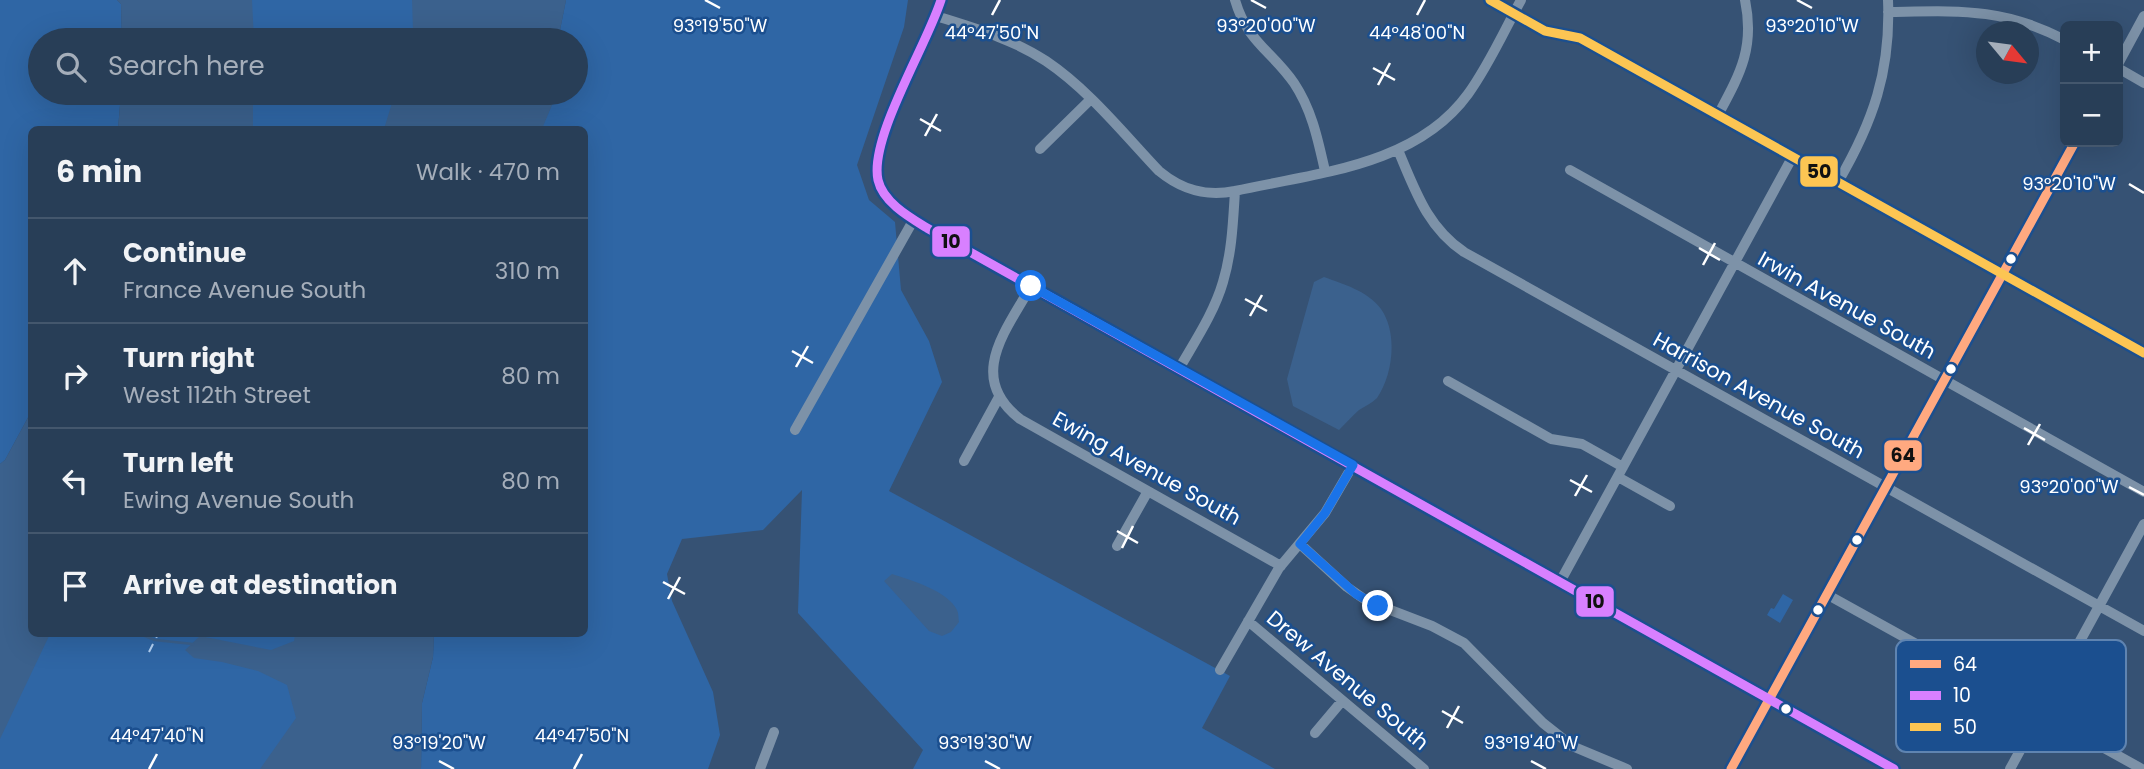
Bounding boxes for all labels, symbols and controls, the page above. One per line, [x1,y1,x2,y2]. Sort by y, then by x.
text: 93°19'50"W [673,13,768,38]
text: 93°20'00"W [1216,13,1316,38]
text: 93°20'10"W [1765,13,1859,38]
text: 44°47'50"N [945,20,1039,45]
text: 44°48'00"N [1369,20,1465,45]
north arrow [1976,21,2039,84]
map controls [2060,21,2123,147]
button: + [2060,21,2123,84]
search box [28,28,588,105]
icon: search [52,48,90,86]
text: Search here [108,48,265,84]
button: − [2060,84,2123,147]
text: 6 min [56,150,142,193]
line badge: 50 [1799,155,1839,188]
text: Walk · 470 m [416,156,560,188]
text: 50 [1807,158,1831,185]
text: 93°20'10"W [2022,171,2116,196]
line badge: 10 [931,225,971,258]
text: 10 [941,228,961,255]
text: Continue [123,235,246,271]
street label: Irwin Avenue South [1753,244,1941,366]
icon: ahead [56,252,94,290]
unlabelled marker [2004,252,2018,266]
text: 310 m [495,255,560,287]
route start [1015,270,1046,301]
text: France Avenue South [123,274,366,306]
street label: Harrison Avenue South [1648,325,1870,465]
text: Turn right [123,340,255,376]
icon: right [56,357,94,395]
text: 80 m [501,360,560,392]
unlabelled marker [1944,362,1958,376]
text: West 112th Street [123,379,311,411]
street label: Ewing Avenue South [1048,404,1246,532]
line badge: 64 [1883,439,1923,472]
text: 64 [1891,442,1916,469]
text: Turn left [123,445,234,481]
icon: left [56,462,94,500]
text: 80 m [501,465,560,497]
text: 93°20'00"W [2019,474,2119,499]
text: Ewing Avenue South [123,484,354,516]
unlabelled marker [1850,533,1864,547]
icon: arrive [56,567,94,605]
text: Arrive at destination [123,567,398,603]
line badge: 10 [1575,585,1615,618]
text: 10 [1585,588,1605,615]
route end [1362,590,1393,621]
unlabelled marker [1811,603,1825,617]
street label: Drew Avenue South [1261,604,1435,756]
legend [1896,640,2126,752]
text: 64 [1953,651,1977,678]
text: 10 [1953,682,1971,709]
unlabelled marker [1779,702,1793,716]
text: 50 [1953,714,1977,741]
text: 44°47'40"N [110,723,204,748]
text: 44°47'50"N [535,723,629,748]
text: 93°19'20"W [392,730,486,755]
text: 93°19'30"W [938,730,1032,755]
text: 93°19'40"W [1484,730,1579,755]

